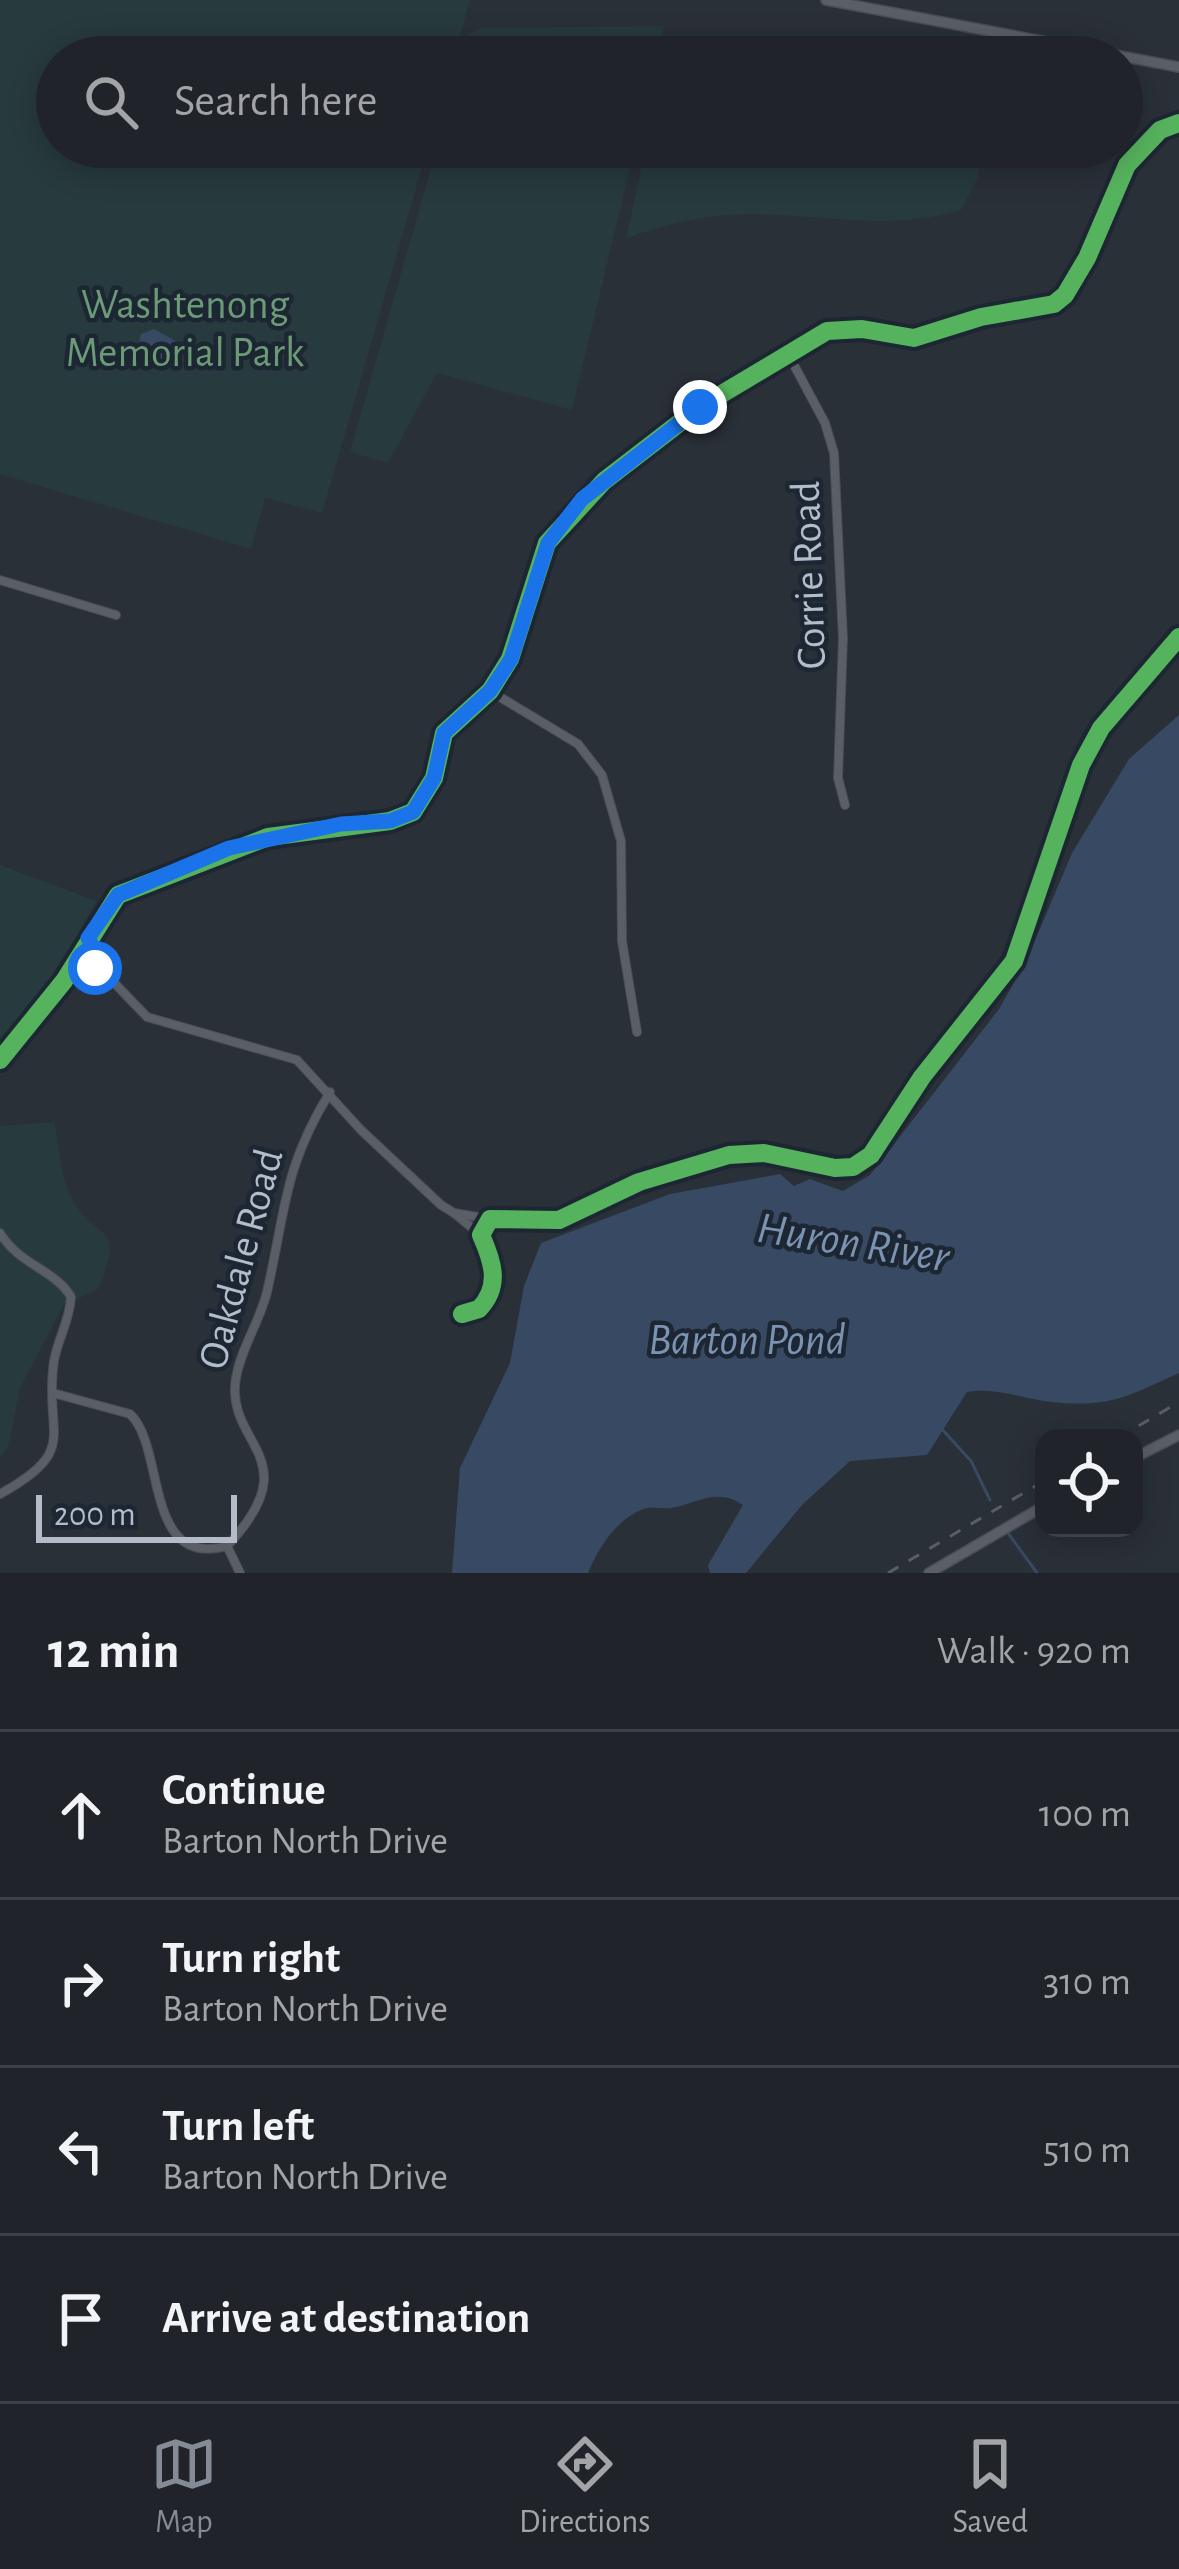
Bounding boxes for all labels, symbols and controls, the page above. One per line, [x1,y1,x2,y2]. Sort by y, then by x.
search box [36,36,1143,168]
icon: search [78,69,144,135]
text: Search here [174,79,377,124]
park label: Washtenong Memorial Park [66,284,304,374]
route end [673,380,727,434]
street label: Corrie Road [785,480,833,670]
route start [68,941,122,995]
street label: Oakdale Road [191,1144,291,1374]
water label: Huron River [754,1206,954,1281]
water label: Barton Pond [648,1318,846,1363]
map controls [1035,1429,1143,1537]
button: locate [1035,1429,1143,1537]
scale bar [36,1489,237,1542]
text: 200 m [54,1499,136,1532]
text: 12 min [48,1626,180,1677]
text: Walk · 920 m [937,1632,1131,1671]
text: Continue [162,1768,326,1813]
icon: ahead [48,1782,114,1848]
text: 100 m [1039,1795,1131,1834]
text: Barton North Drive [162,1822,448,1861]
text: Turn right [162,1936,340,1981]
icon: right [48,1950,114,2016]
text: 310 m [1043,1963,1131,2002]
text: Barton North Drive [162,1990,448,2029]
text: Turn left [162,2104,314,2149]
icon: left [48,2118,114,2184]
text: 510 m [1043,2131,1131,2170]
text: Barton North Drive [162,2158,448,2197]
icon: arrive [48,2286,114,2352]
text: Arrive at destination [162,2296,530,2341]
tab: Map [151,2431,217,2543]
tab: Directions [519,2431,650,2543]
tab: Saved [952,2431,1028,2543]

